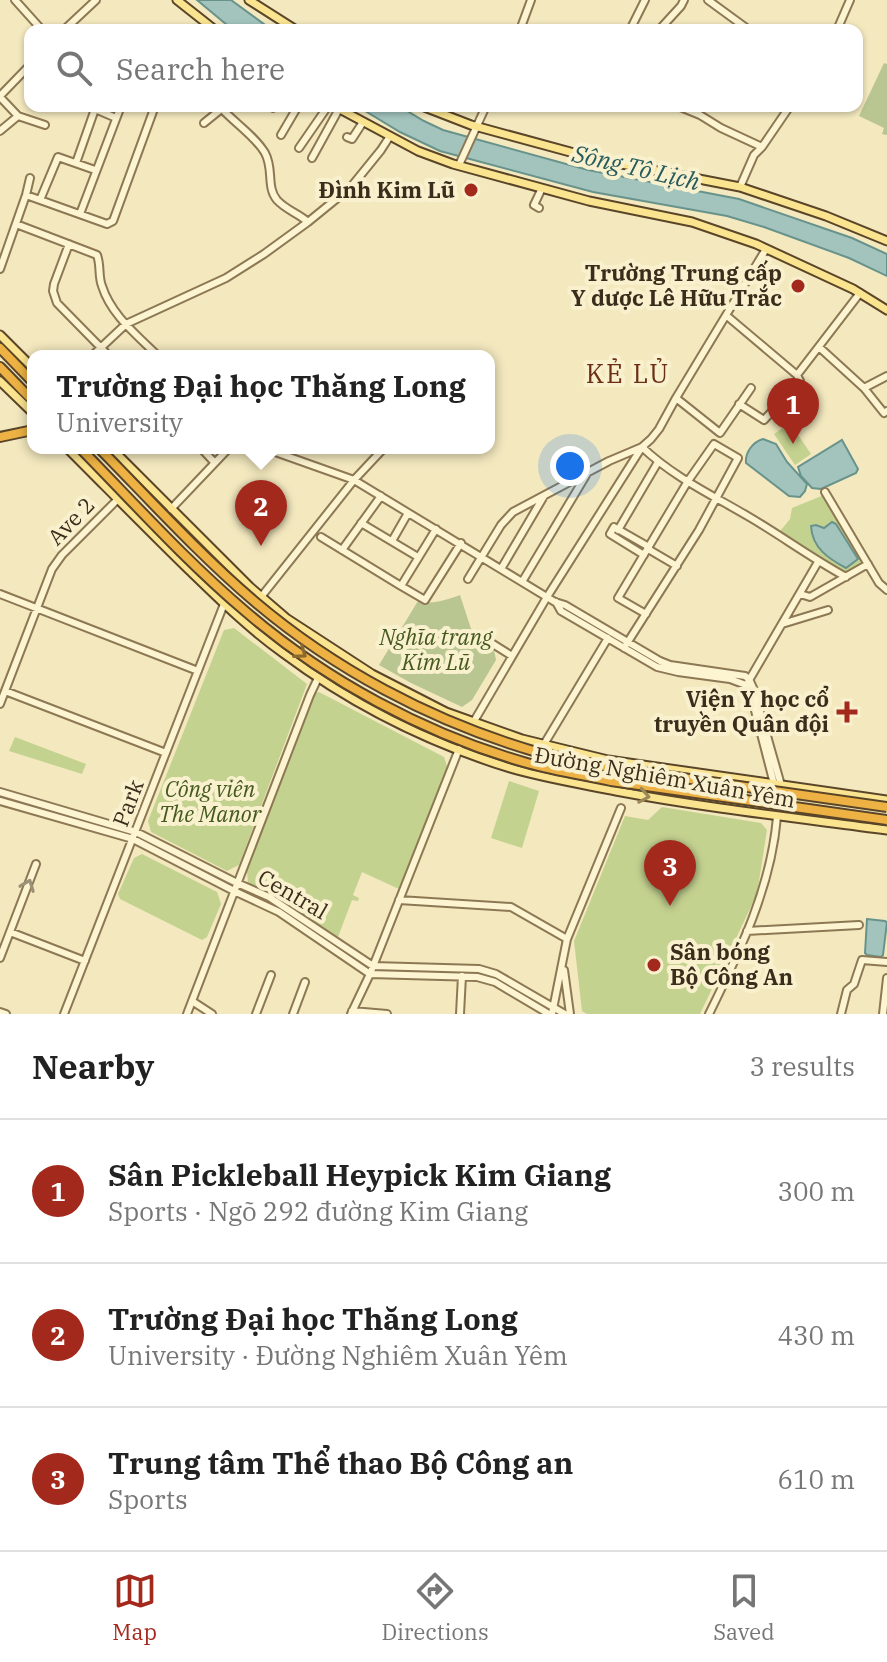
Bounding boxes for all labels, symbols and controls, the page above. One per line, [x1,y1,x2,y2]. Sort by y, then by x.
search box [24,24,863,112]
icon: search [52,46,96,90]
text: Search here [116,49,285,88]
water label: Sông Tô Lịch [568,137,703,197]
place label: Đình Kim Lũ [319,175,455,204]
marker: Đình Kim Lũ [462,181,480,199]
place label: Trường Trung cấp Y dược Lê Hữu Trắc [571,258,782,312]
marker: Trường Trung cấp Y dược Lê Hữu Trắc [789,277,807,295]
popup [27,350,495,454]
district label: KẺ LỦ [586,356,670,390]
text: Trường Đại học Thăng Long [56,366,466,405]
pin: 1 [767,378,819,444]
text: University [56,405,183,439]
your location [550,446,590,486]
pin: 2 [235,480,287,546]
street label: Ave 2 [41,490,101,551]
park label: Nghĩa trang Kim Lũ [379,622,493,676]
one-way arrow [292,644,306,658]
place label: Viện Y học cổ truyền Quân đội [654,684,829,738]
marker: Viện Y học cổ truyền Quân đội [836,701,858,723]
street label: Đường Nghiêm Xuân Yêm [532,739,798,814]
park label: Công viên The Manor [159,774,263,828]
street label: Park [105,775,150,830]
one-way arrow [637,787,651,804]
pin: 3 [644,840,696,906]
street label: Central [253,862,333,925]
one-way arrow [18,879,35,893]
place label: Sân bóng Bộ Công An [670,937,793,991]
marker: Sân bóng Bộ Công An [645,956,663,974]
text: Nearby [32,1044,154,1088]
text: 3 results [749,1049,855,1083]
text: Sân Pickleball Heypick Kim Giang [108,1155,611,1194]
text: 1 [50,1174,66,1208]
text: 300 m [777,1174,855,1208]
text: Sports · Ngõ 292 đường Kim Giang [108,1194,528,1228]
text: Trường Đại học Thăng Long [108,1299,518,1338]
text: 2 [50,1318,66,1352]
text: 430 m [777,1318,855,1352]
text: University · Đường Nghiêm Xuân Yêm [108,1338,568,1372]
text: Trung tâm Thể thao Bộ Công an [108,1443,573,1482]
text: 3 [50,1462,66,1496]
text: 610 m [777,1462,855,1496]
text: Sports [108,1482,188,1516]
tab: Map [112,1569,157,1646]
tab: Directions [381,1569,489,1646]
tab: Saved [713,1569,775,1646]

